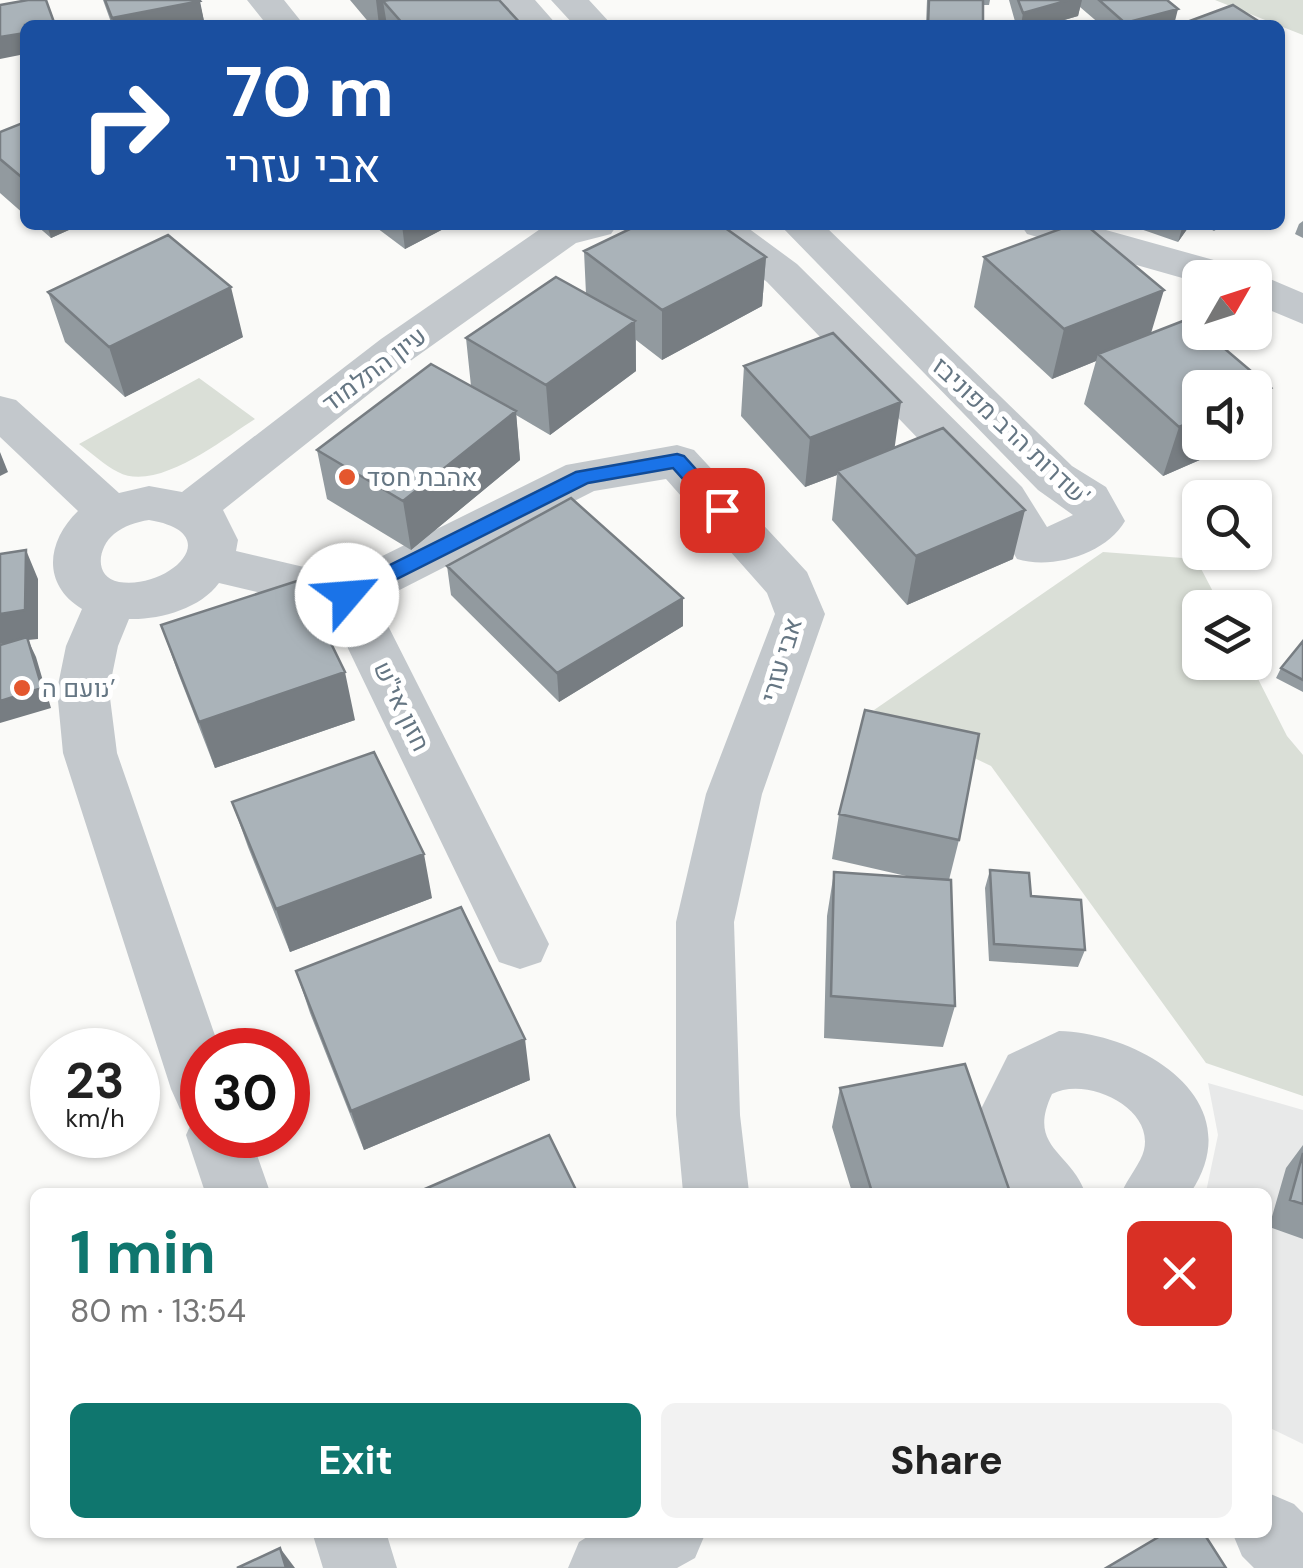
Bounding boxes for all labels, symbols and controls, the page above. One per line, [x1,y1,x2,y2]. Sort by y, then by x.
text: 70 m [225,47,394,138]
icon: right [60,60,190,190]
text: אבי עזרי [225,137,381,196]
north arrow [1182,260,1272,350]
map controls [1182,260,1272,680]
street label: עיון התלמוד [315,319,433,419]
street label: שדרות הרב מפוניבז' [925,350,1096,513]
button: sound [1182,370,1272,460]
place label: אהבת חסד [367,461,477,494]
marker: אהבת חסד [336,466,358,488]
pin [680,468,765,553]
button: search [1182,480,1272,570]
icon: arrive [695,483,750,538]
position arrow [295,543,399,647]
button: layers [1182,590,1272,680]
street label: אבי עזרי [753,614,810,706]
street label: חזון אי"ש [366,656,437,757]
place label: נועם ה’ [42,672,115,705]
marker: נועם ה’ [11,677,33,699]
speed limit sign: 30 [180,1028,310,1158]
text: 23 [66,1048,125,1114]
text: km/h [65,1102,125,1135]
text: 1 min [70,1213,216,1292]
button: close [1127,1221,1232,1326]
text: 80 m · 13:54 [70,1290,246,1332]
button: Exit [70,1403,641,1518]
button: Share [661,1403,1232,1518]

